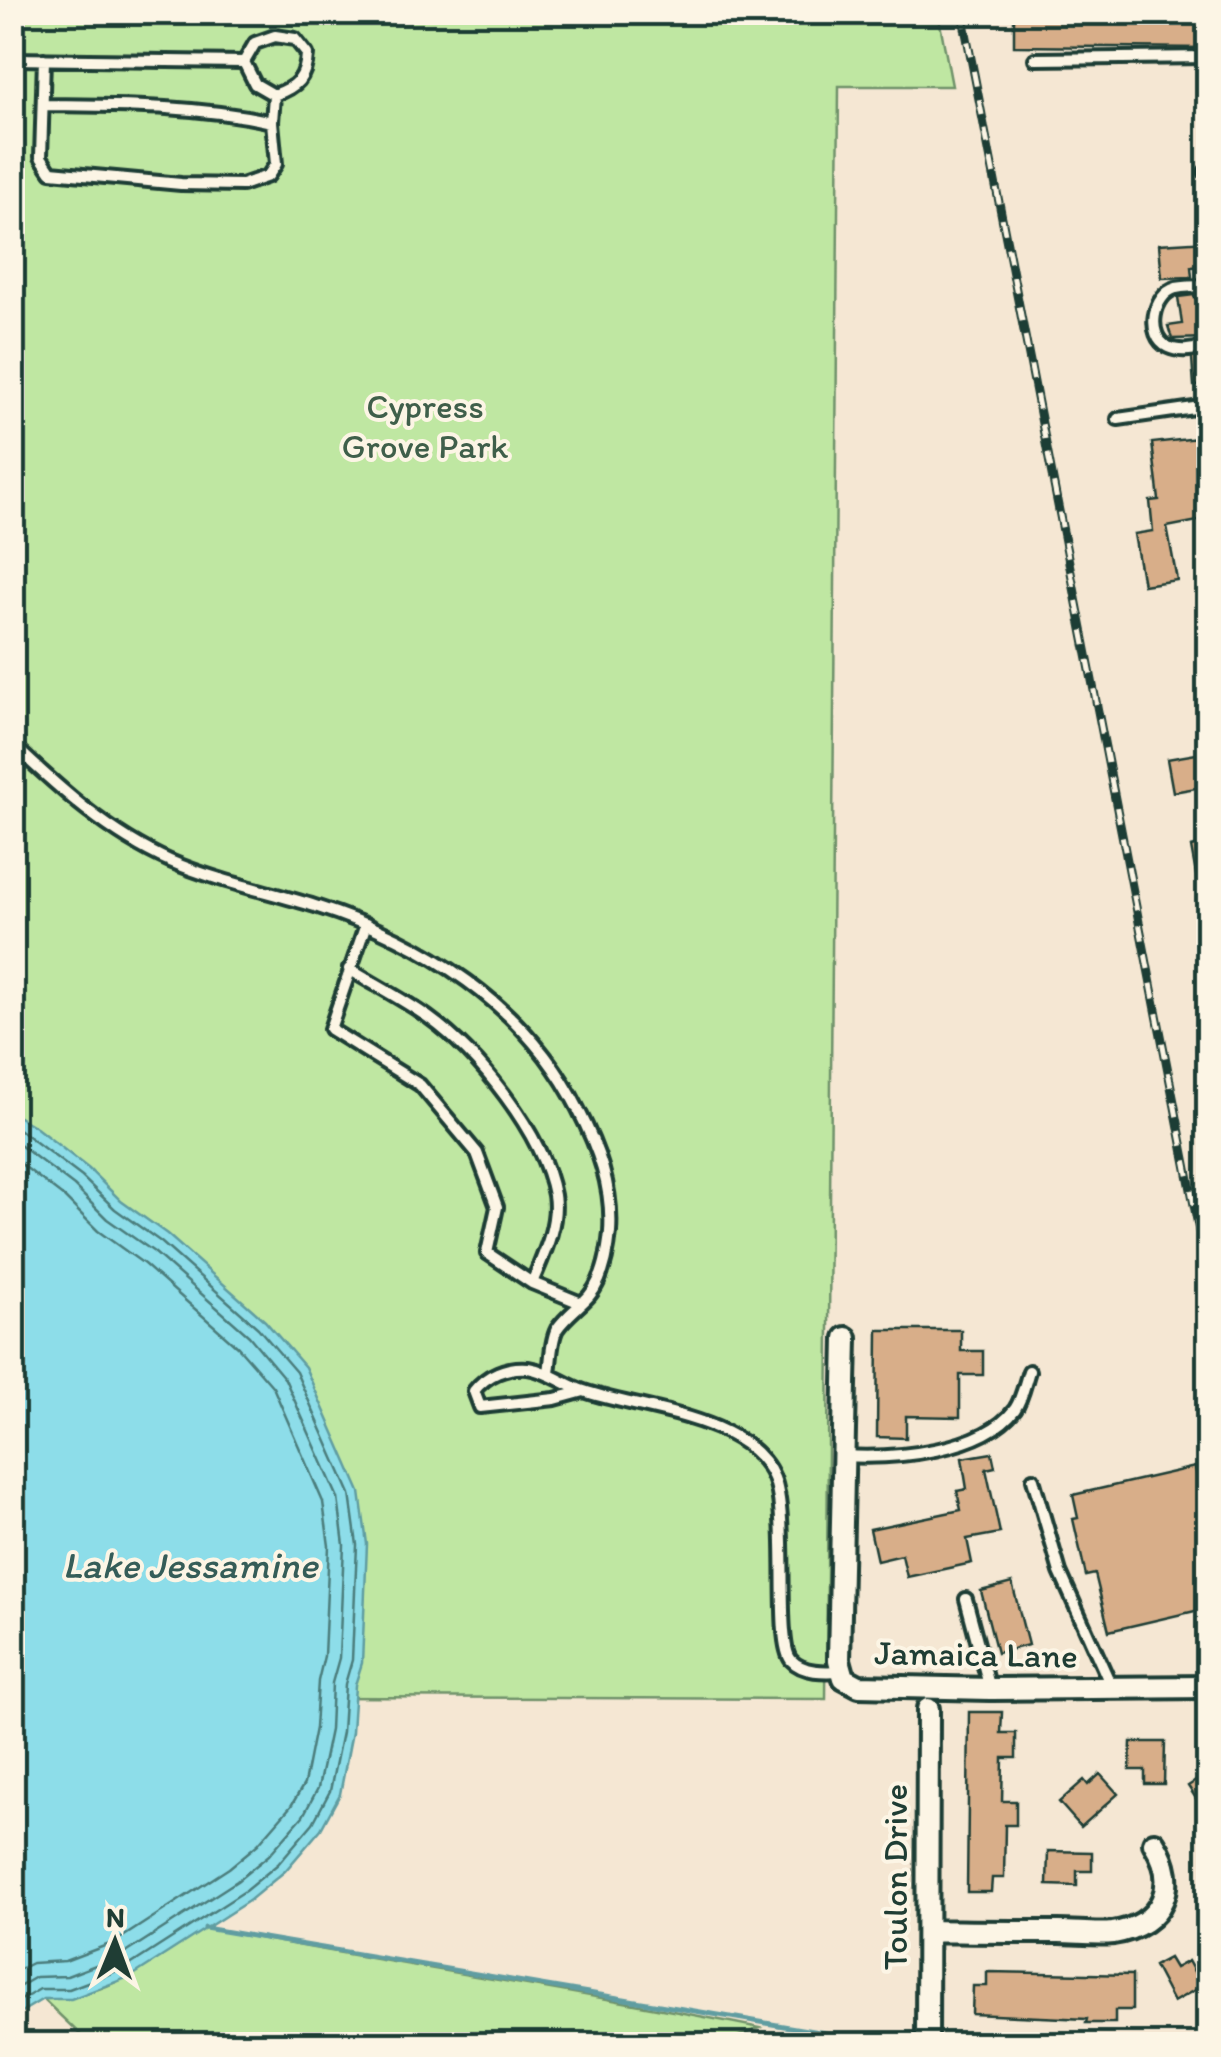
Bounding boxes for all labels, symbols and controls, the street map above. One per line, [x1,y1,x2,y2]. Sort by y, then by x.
park label: Cypress Grove Park [342,385,508,467]
water label: Lake Jessamine [62,1542,319,1588]
street label: Jamaica Lane [874,1631,1078,1677]
street label: Toulon Drive [874,1784,916,1970]
north arrow [65,1892,165,1992]
text: N [106,1900,125,1934]

